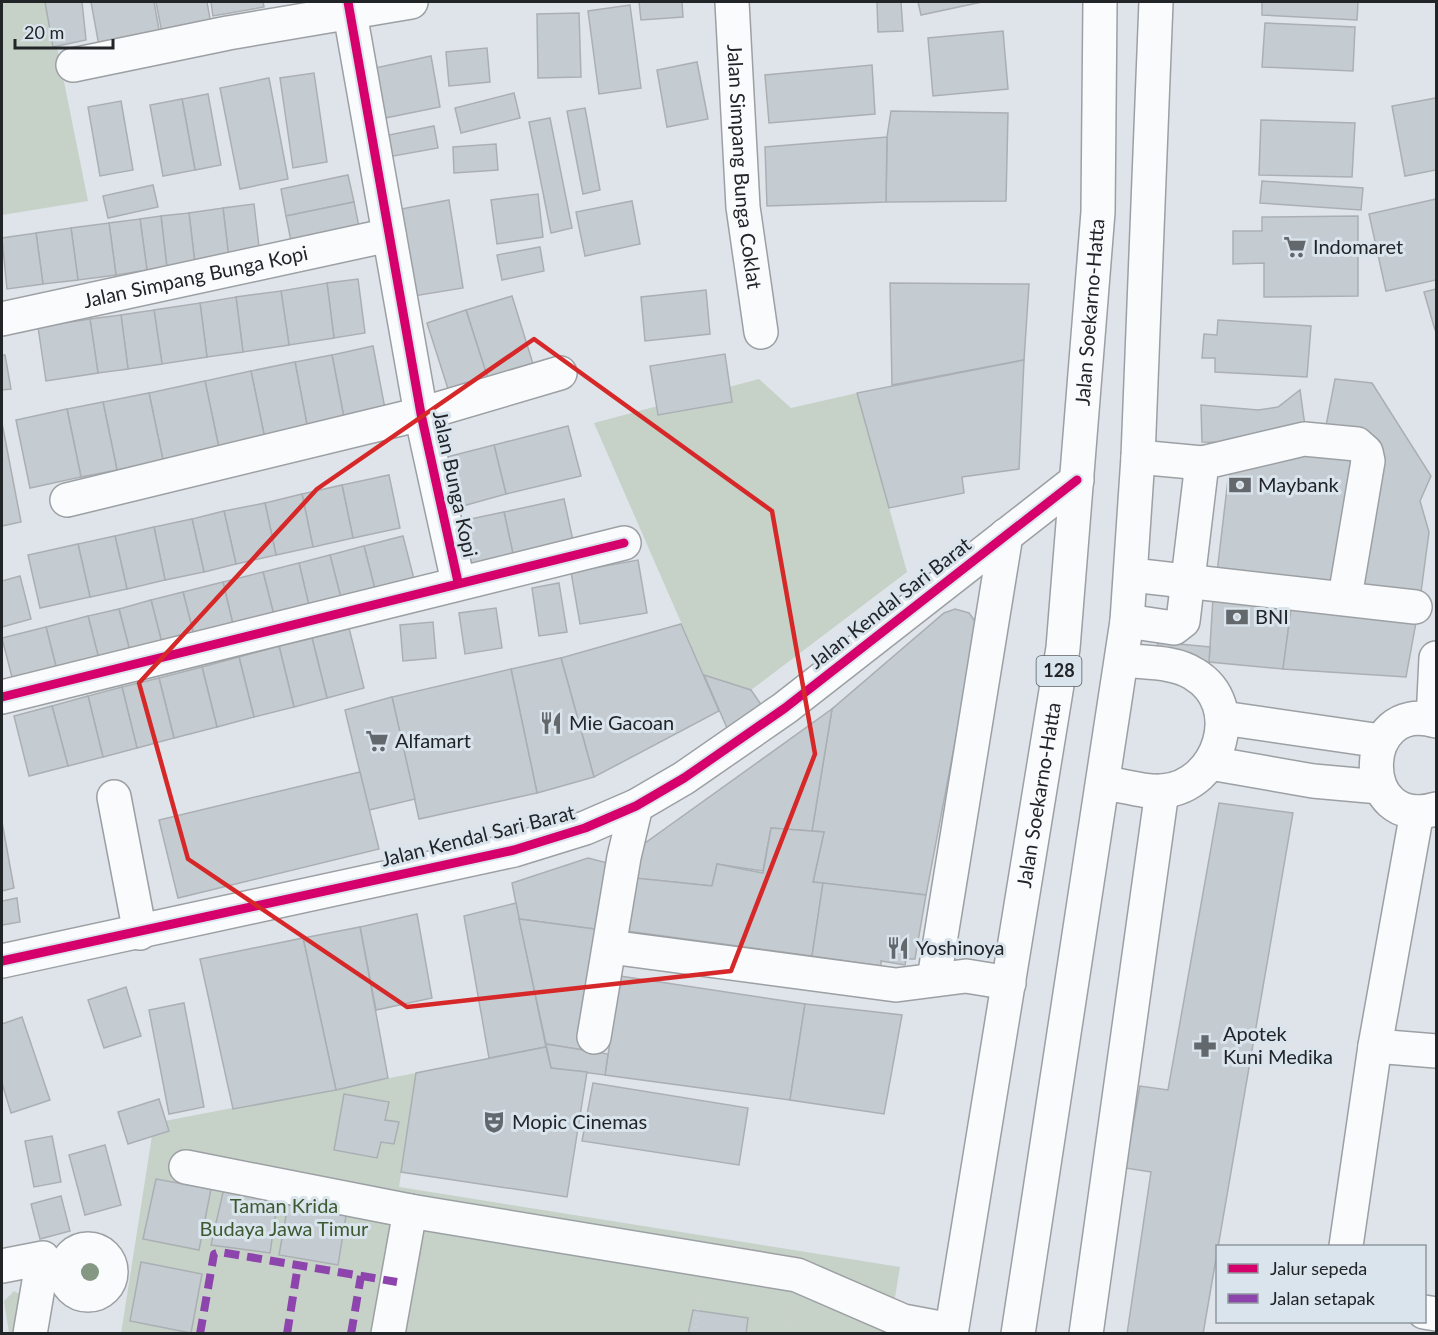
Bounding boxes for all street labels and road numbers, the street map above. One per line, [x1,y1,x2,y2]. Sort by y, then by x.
street label: Jalan Simpang Bunga Coklat [723,43,768,290]
street label: Jalan Soekarno-Hatta [1070,218,1108,406]
street label: Jalan Simpang Bunga Kopi [81,240,310,312]
street label: Jalan Bunga Kopi [429,408,483,559]
street label: Jalan Kendal Sari Barat [804,532,975,673]
road number: 128 [1036,656,1082,686]
street label: Jalan Soekarno-Hatta [1011,701,1065,889]
street label: Jalan Kendal Sari Barat [378,799,577,871]

